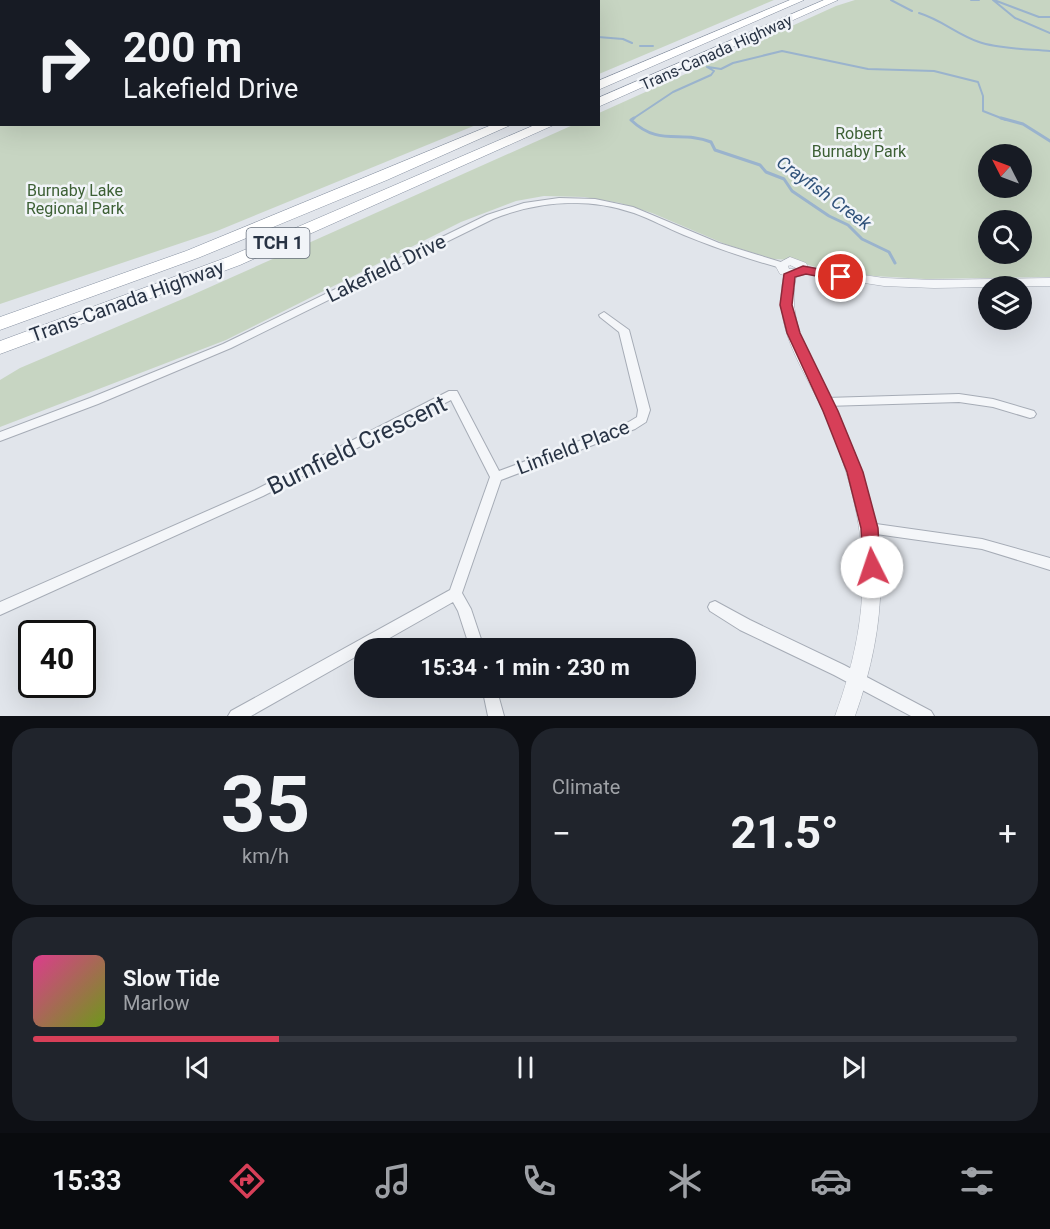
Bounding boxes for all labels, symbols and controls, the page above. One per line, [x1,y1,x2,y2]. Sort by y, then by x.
street label: Trans-Canada Highway [637,10,795,94]
text: 200 m [123,23,242,72]
icon: right [24,24,102,102]
text: Lakefield Drive [123,73,298,105]
park label: Robert Burnaby Park [812,124,907,161]
north arrow [978,144,1032,198]
map controls [978,144,1032,330]
water label: Crayfish Creek [773,151,877,235]
park label: Burnaby Lake Regional Park [26,181,125,218]
button: search [978,210,1032,264]
road number: TCH 1 [246,228,310,258]
street label: Lakefield Drive [322,229,450,307]
pin [815,251,866,302]
street label: Trans-Canada Highway [27,255,228,347]
icon: arrive [824,260,857,293]
button: layers [978,276,1032,330]
street label: Burnfield Crescent [263,389,451,501]
street label: Linfield Place [513,414,633,480]
position arrow [840,535,904,599]
speed limit sign: 40 [18,620,96,698]
text: 15:34 · 1 min · 230 m [420,655,630,680]
text: 35 [221,759,310,850]
text: Climate [552,775,620,799]
text: 21.5° [731,806,839,859]
text: − [552,814,571,853]
text: + [998,814,1017,853]
text: km/h [242,844,289,868]
text: Slow Tide [123,966,220,991]
text: Marlow [123,991,189,1015]
icon: previous [181,1051,214,1084]
icon: pause [509,1051,542,1084]
icon: next [837,1051,870,1084]
icon: directions [226,1160,268,1202]
icon: music [372,1160,414,1202]
icon: phone [518,1160,560,1202]
icon: climate [664,1160,706,1202]
icon: car [810,1160,852,1202]
icon: filters [956,1160,998,1202]
text: 15:33 [52,1165,122,1197]

